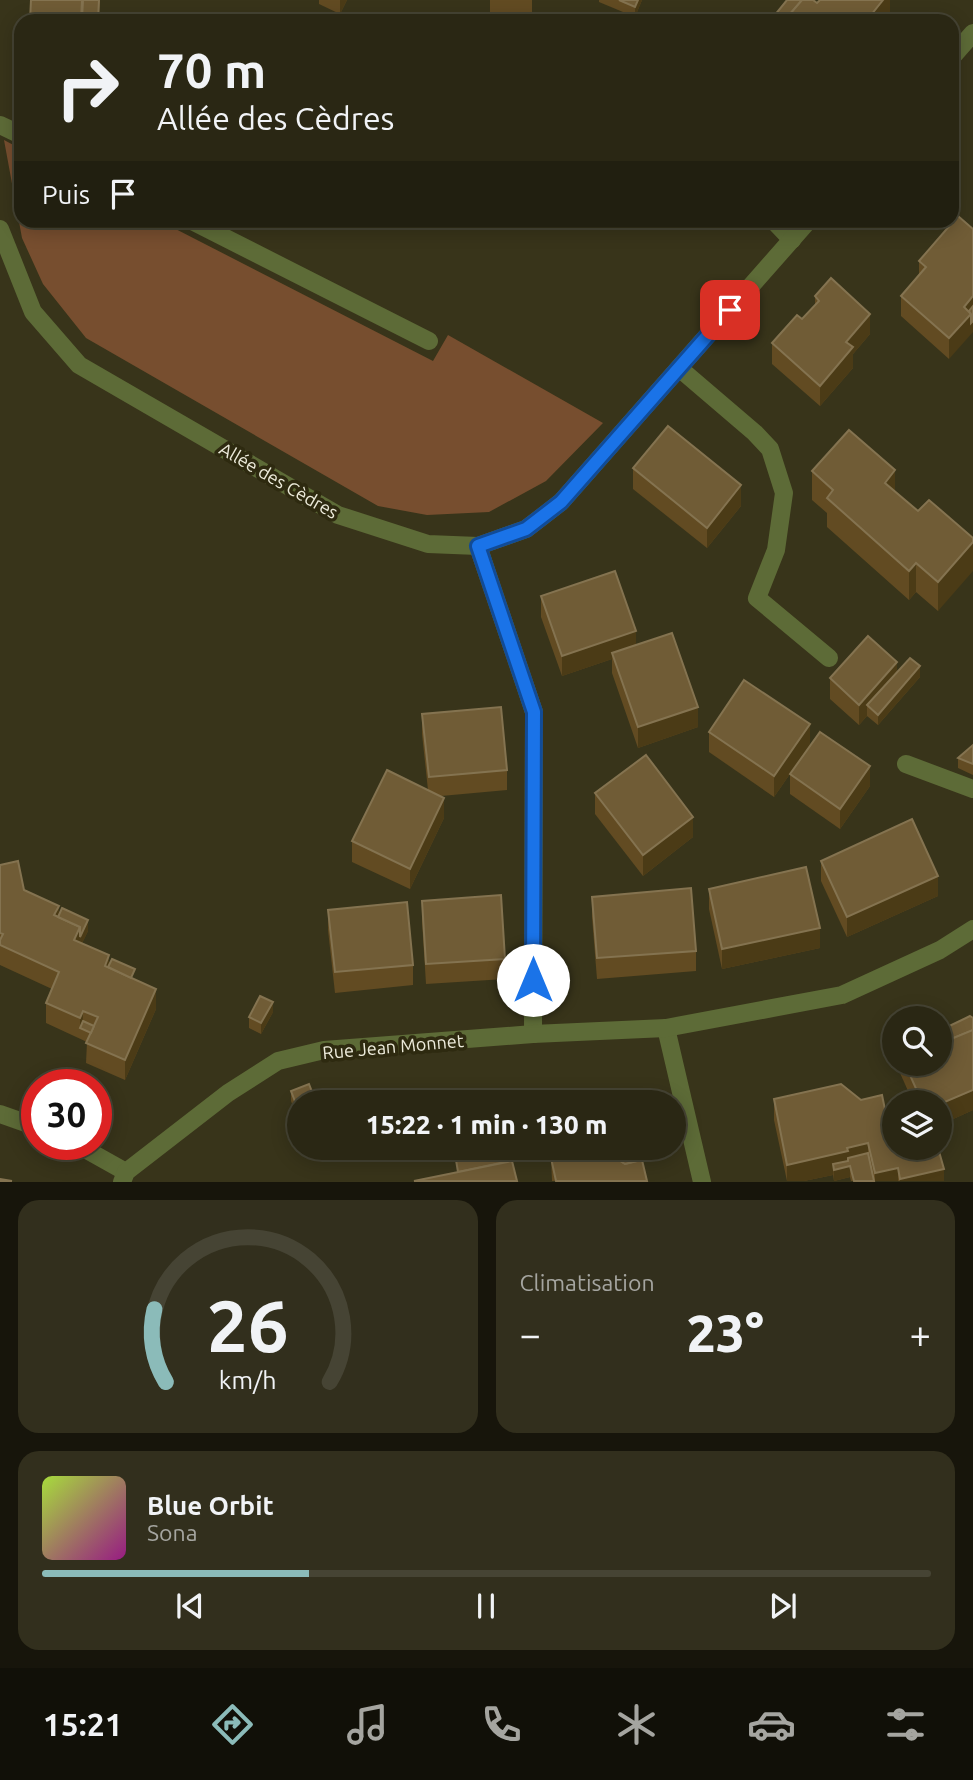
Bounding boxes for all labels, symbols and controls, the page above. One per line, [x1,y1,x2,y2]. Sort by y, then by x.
icon: right [42,42,133,133]
text: 70 m [157,42,266,97]
text: Allée des Cèdres [157,100,394,136]
icon: arrive [104,175,142,213]
text: Puis [42,180,90,209]
pin [700,280,760,340]
icon: arrive [711,291,749,329]
street label: Allée des Cèdres [216,438,342,522]
position arrow [496,943,570,1017]
map controls [882,1006,952,1160]
button: search [882,1006,952,1076]
street label: Rue Jean Monnet [322,1030,464,1062]
speed limit sign: 30 [21,1069,112,1160]
button: layers [882,1090,952,1160]
text: 15:22 · 1 min · 130 m [366,1110,607,1139]
text: Climatisation [520,1270,655,1295]
text: 26 [207,1285,289,1367]
text: 23° [686,1304,764,1362]
text: − [520,1313,541,1355]
text: + [910,1313,931,1355]
text: km/h [219,1366,277,1394]
text: Blue Orbit [147,1491,274,1520]
text: Sona [147,1520,197,1545]
icon: previous [171,1587,209,1625]
icon: pause [467,1587,505,1625]
icon: next [764,1587,802,1625]
icon: directions [208,1700,257,1749]
icon: music [343,1700,392,1749]
icon: phone [477,1700,526,1749]
icon: climate [612,1700,661,1749]
icon: car [747,1700,796,1749]
icon: filters [881,1700,930,1749]
text: 15:21 [43,1706,123,1742]

